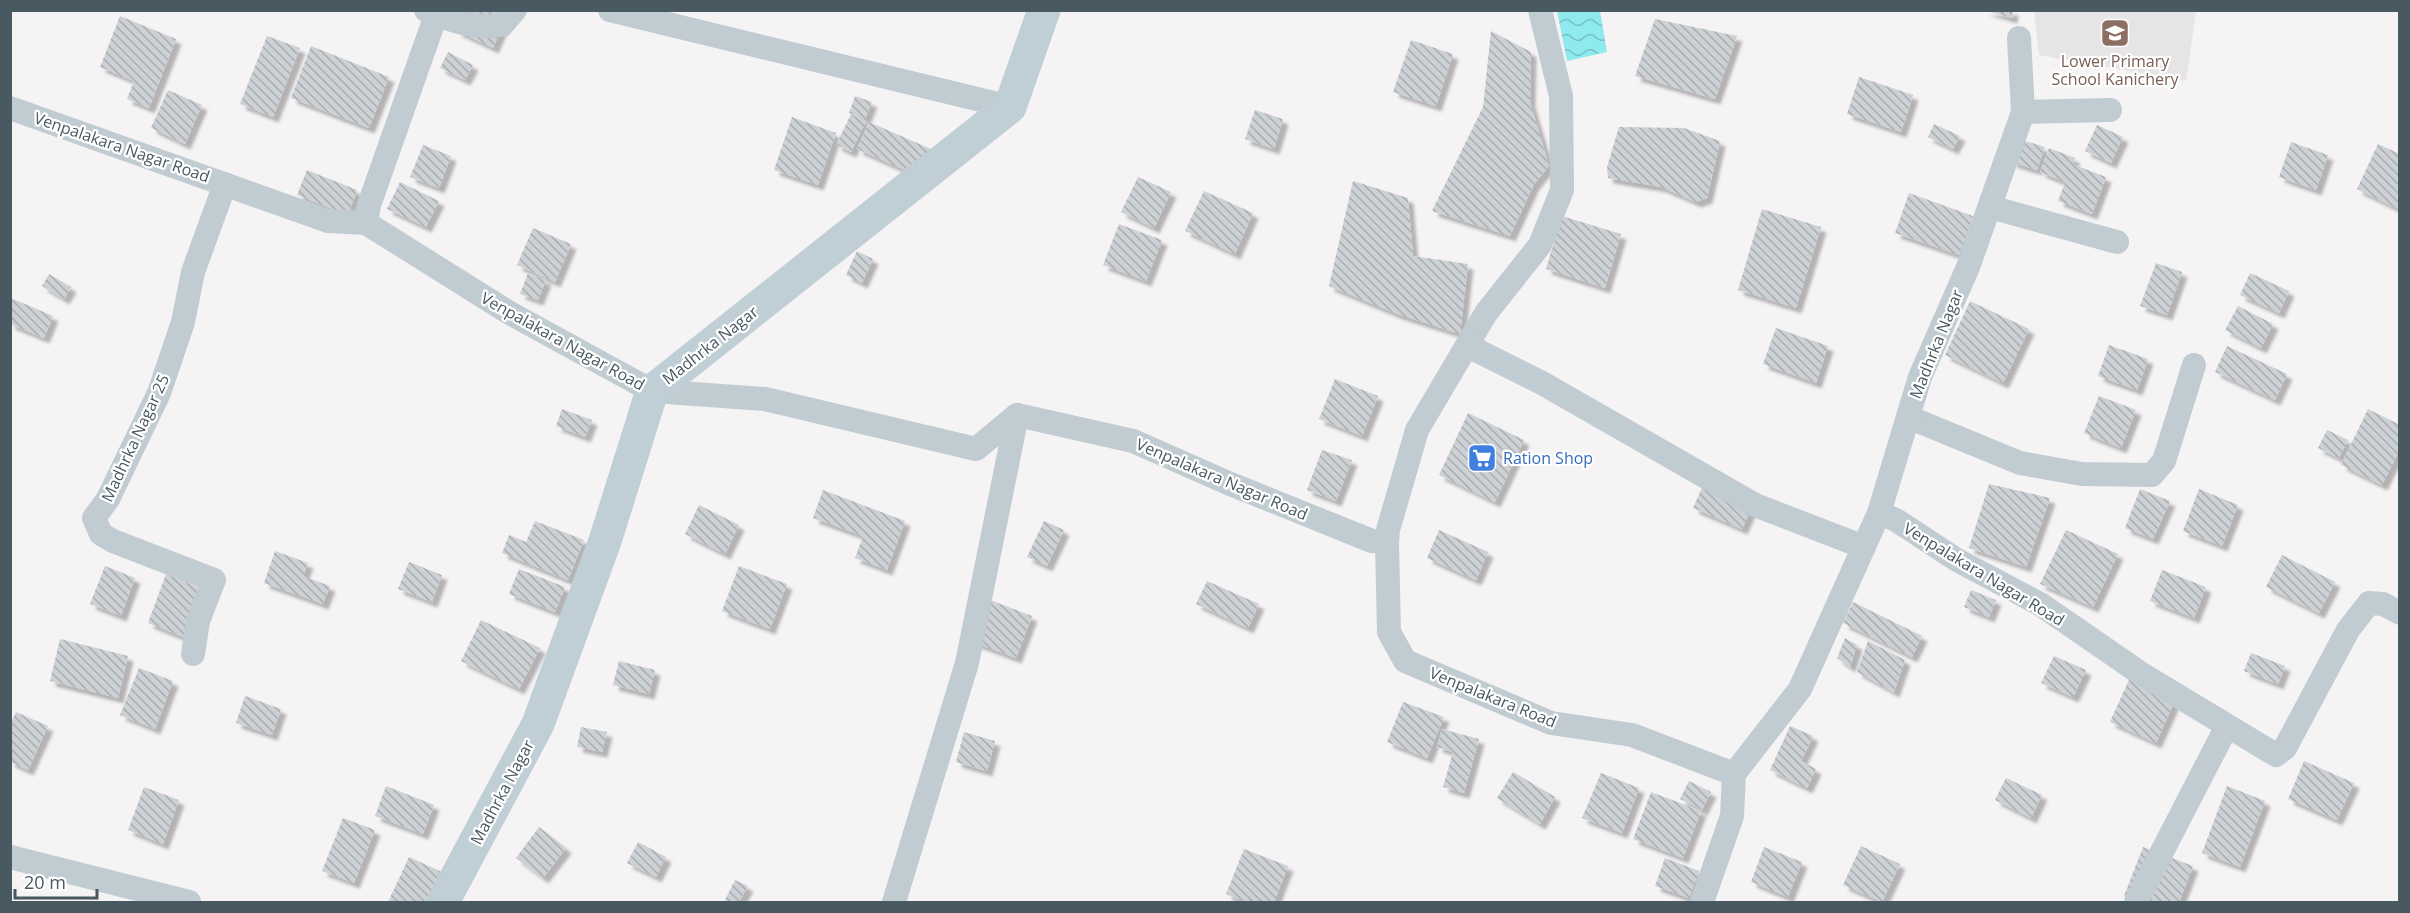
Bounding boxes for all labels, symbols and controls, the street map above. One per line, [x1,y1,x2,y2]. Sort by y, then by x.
school or university icon: Lower Primary School Kanichery [2099,17,2131,49]
place label: Lower Primary School Kanichery [2051,50,2180,90]
street label: Venpalakara Nagar Road [31,107,213,187]
street label: Madhrka Nagar [1904,286,1968,402]
street label: Venpalakara Nagar Road [477,287,649,395]
street label: Madhrka Nagar [658,300,763,389]
street label: Madhrka Nagar 25 [96,371,174,505]
street label: Venpalakara Nagar Road [1133,433,1311,525]
supermarket icon: Ration Shop [1466,442,1498,474]
place label: Ration Shop [1503,447,1593,469]
street label: Venpalakara Nagar Road [1899,517,2069,631]
street label: Venpalakara Road [1426,662,1560,732]
street label: Madhrka Nagar [465,735,539,848]
scale bar [15,862,98,900]
text: 20 m [24,870,66,894]

